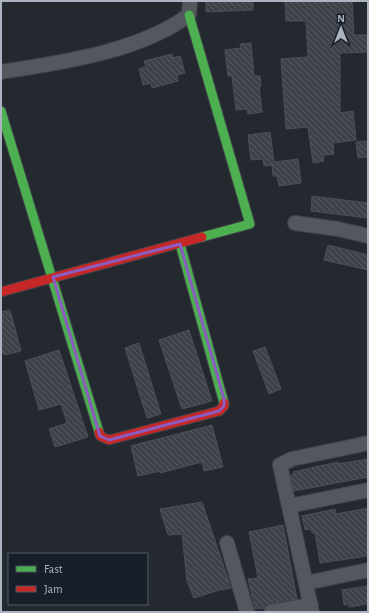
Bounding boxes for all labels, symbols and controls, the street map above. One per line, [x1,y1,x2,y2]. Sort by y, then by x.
north arrow [321,8,361,48]
text: N [337,13,345,24]
legend [8,553,148,605]
text: Fast [44,563,63,575]
text: Jam [44,583,63,595]

